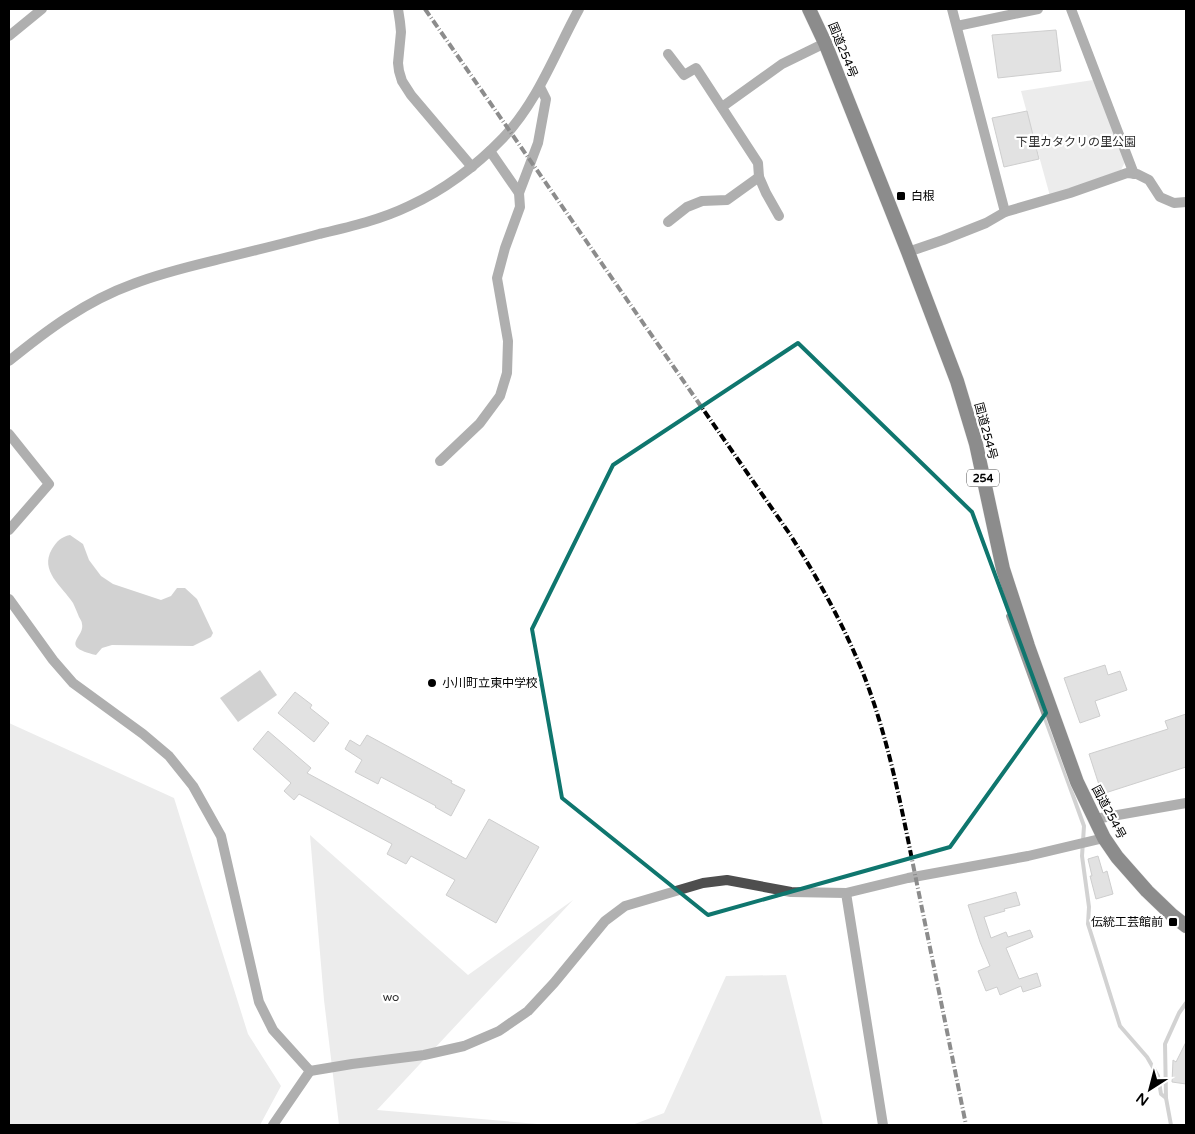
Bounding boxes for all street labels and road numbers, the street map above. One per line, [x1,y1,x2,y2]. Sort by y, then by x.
street label: 国道254号 [826,20,860,80]
street label: 国道254号 [972,401,1000,461]
road number: 254 [967,469,999,486]
street label: 国道254号 [1089,783,1129,841]

